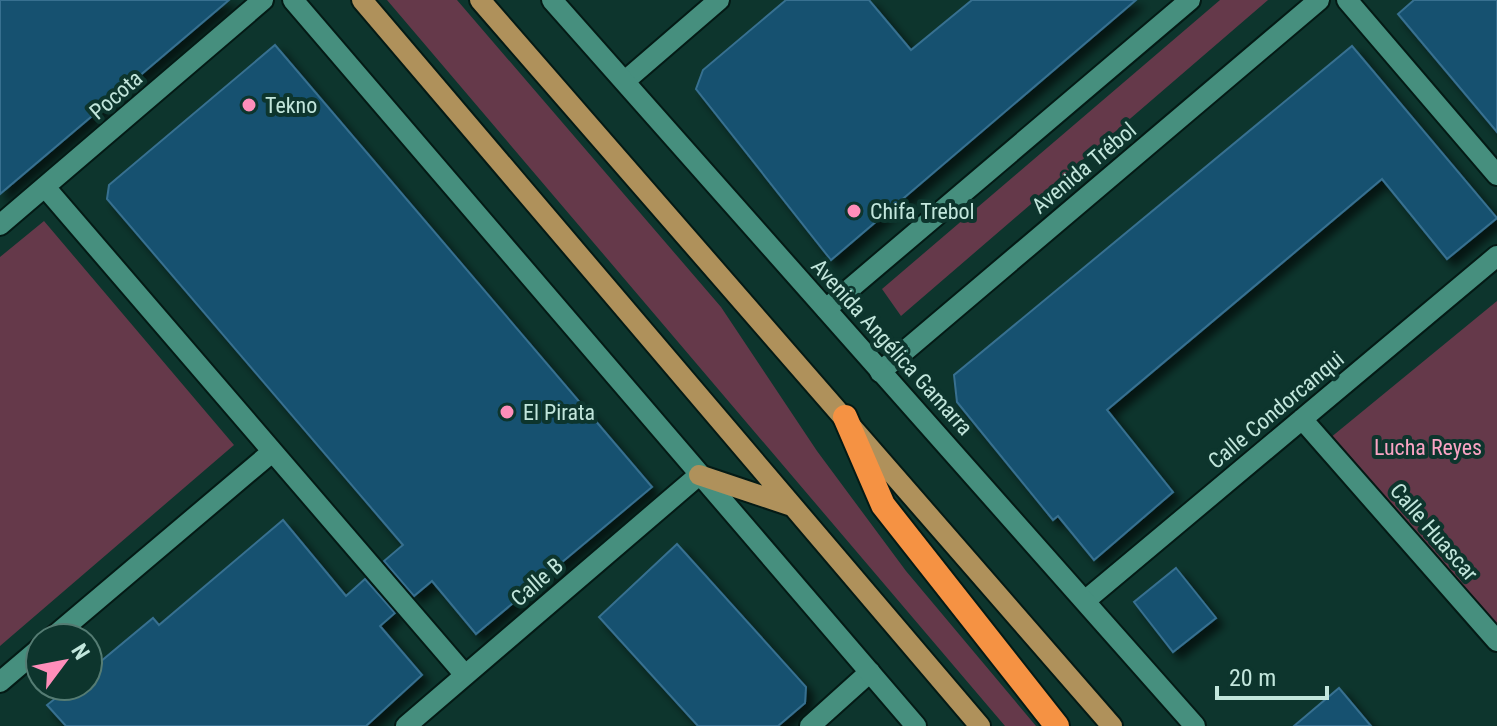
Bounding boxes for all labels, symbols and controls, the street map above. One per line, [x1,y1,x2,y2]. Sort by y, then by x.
street label: Pocota [85,65,147,125]
place label: Tekno [265,93,317,118]
marker: Tekno [240,96,258,114]
street label: Avenida Trébol [1027,117,1141,219]
place label: Chifa Trebol [870,199,975,224]
marker: Chifa Trebol [845,202,863,220]
street label: Avenida Angélica Gamarra [806,254,978,440]
street label: Calle Condorcanqui [1203,346,1349,474]
place label: El Pirata [523,400,595,425]
marker: El Pirata [498,403,516,421]
park label: Lucha Reyes [1374,435,1482,460]
street label: Calle Huascar [1385,478,1483,586]
street label: Calle B [506,553,568,611]
north arrow [24,622,104,702]
text: N [66,639,95,664]
scale bar [1217,650,1327,700]
text: 20 m [1229,664,1276,692]

